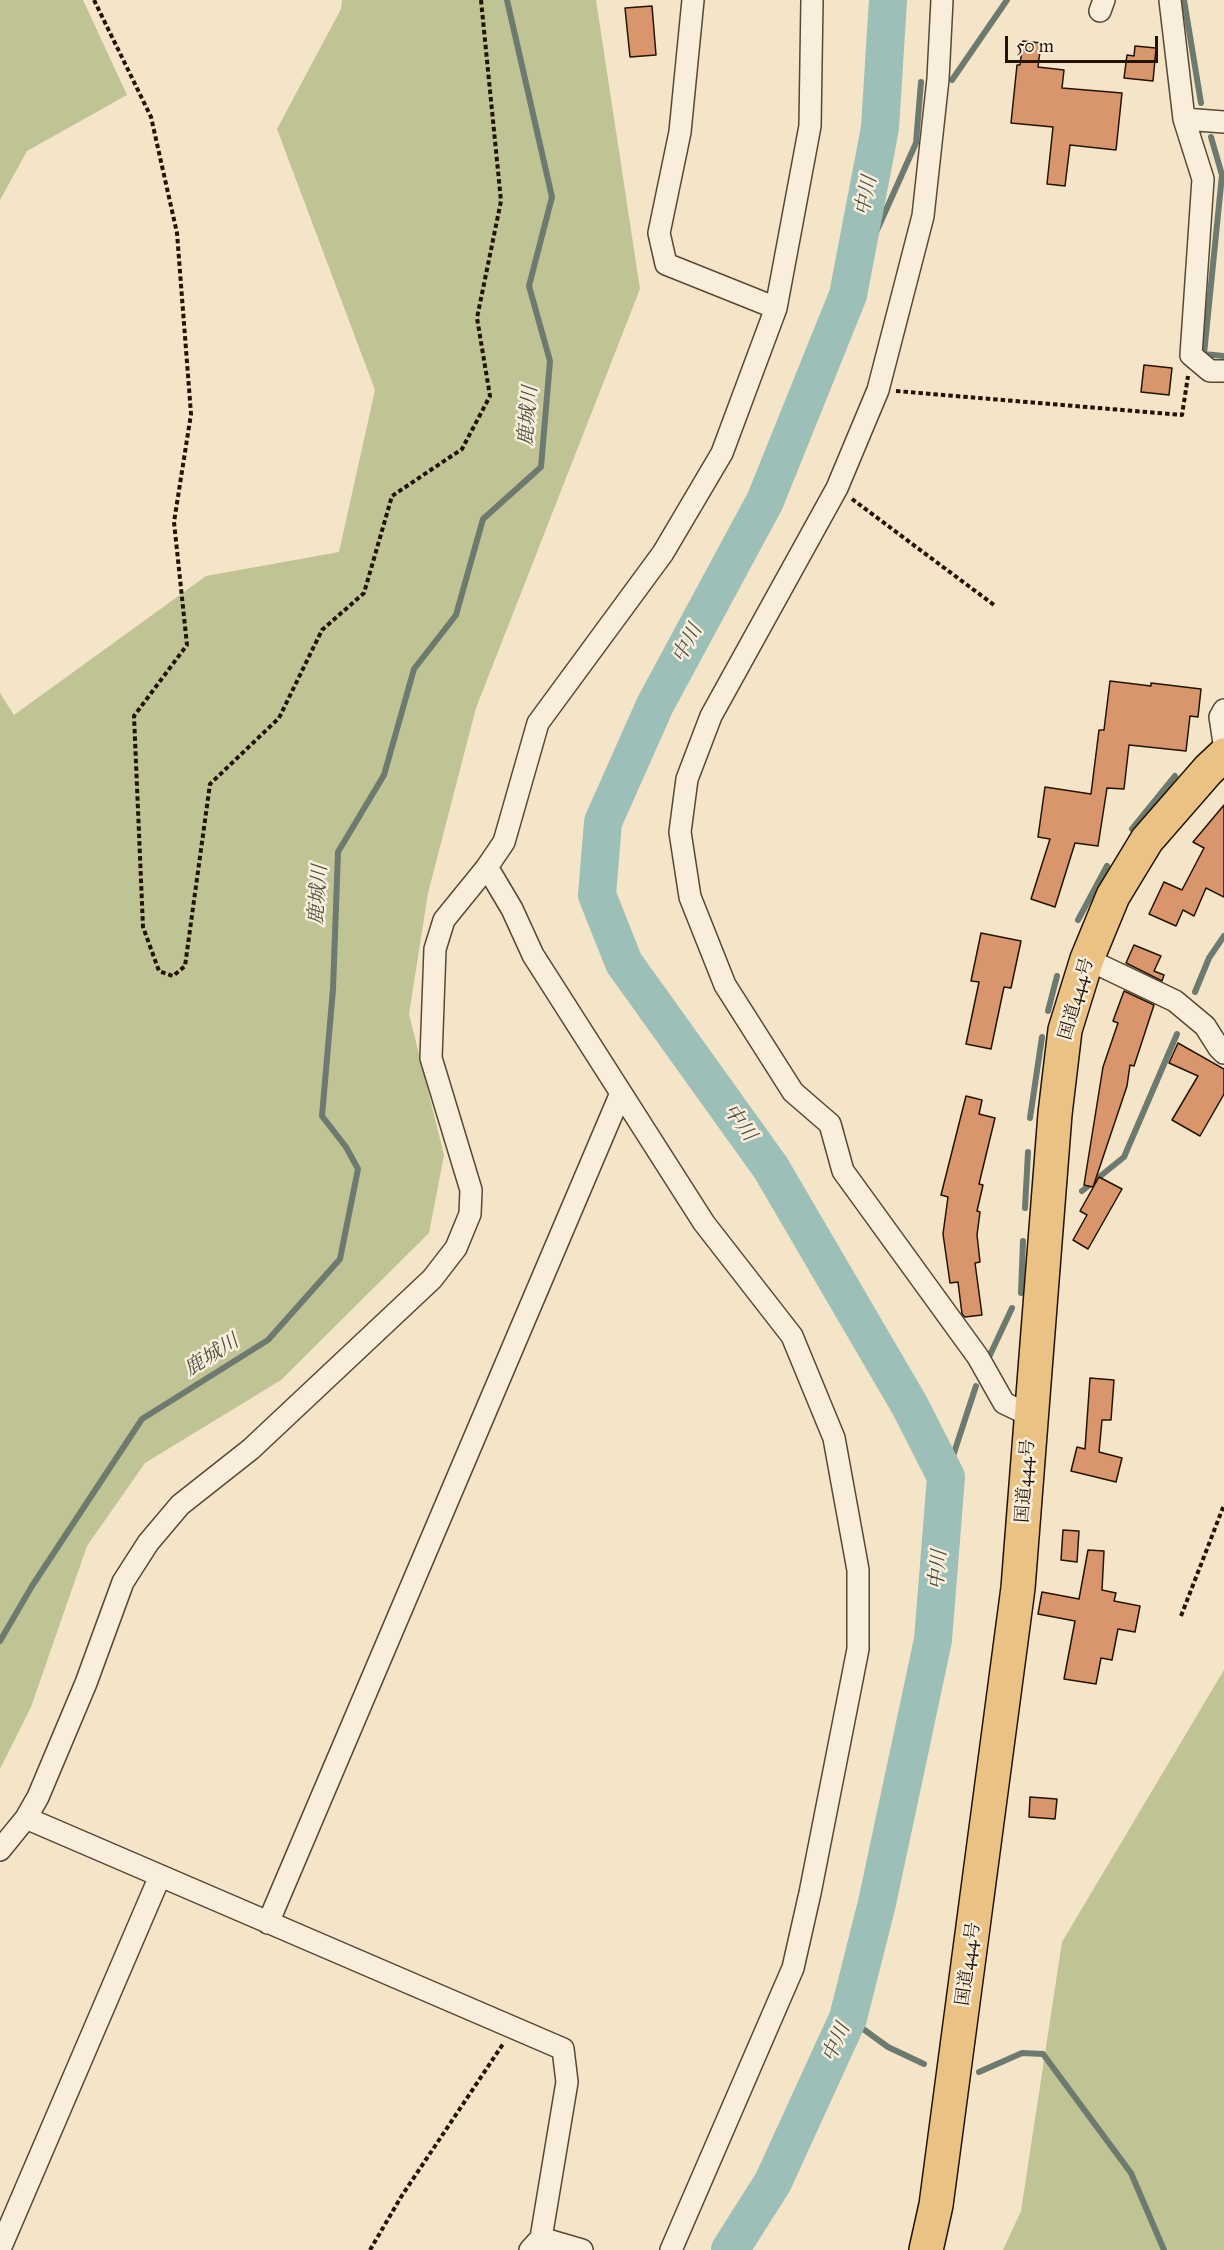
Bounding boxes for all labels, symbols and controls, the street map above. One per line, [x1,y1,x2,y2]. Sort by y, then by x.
scale bar [1008,24,1161,62]
text: 50 m [1016,35,1054,57]
water label: 中川 [851,174,883,218]
water label: 鹿城川 [514,385,544,447]
water label: 中川 [668,621,708,667]
water label: 鹿城川 [305,864,333,926]
street label: 国道444号 [1055,956,1099,1042]
water label: 中川 [718,1100,760,1146]
water label: 鹿城川 [180,1330,244,1382]
street label: 国道444号 [1012,1438,1040,1524]
water label: 中川 [925,1549,953,1591]
street label: 国道444号 [952,1921,986,2007]
water label: 中川 [818,2020,856,2066]

